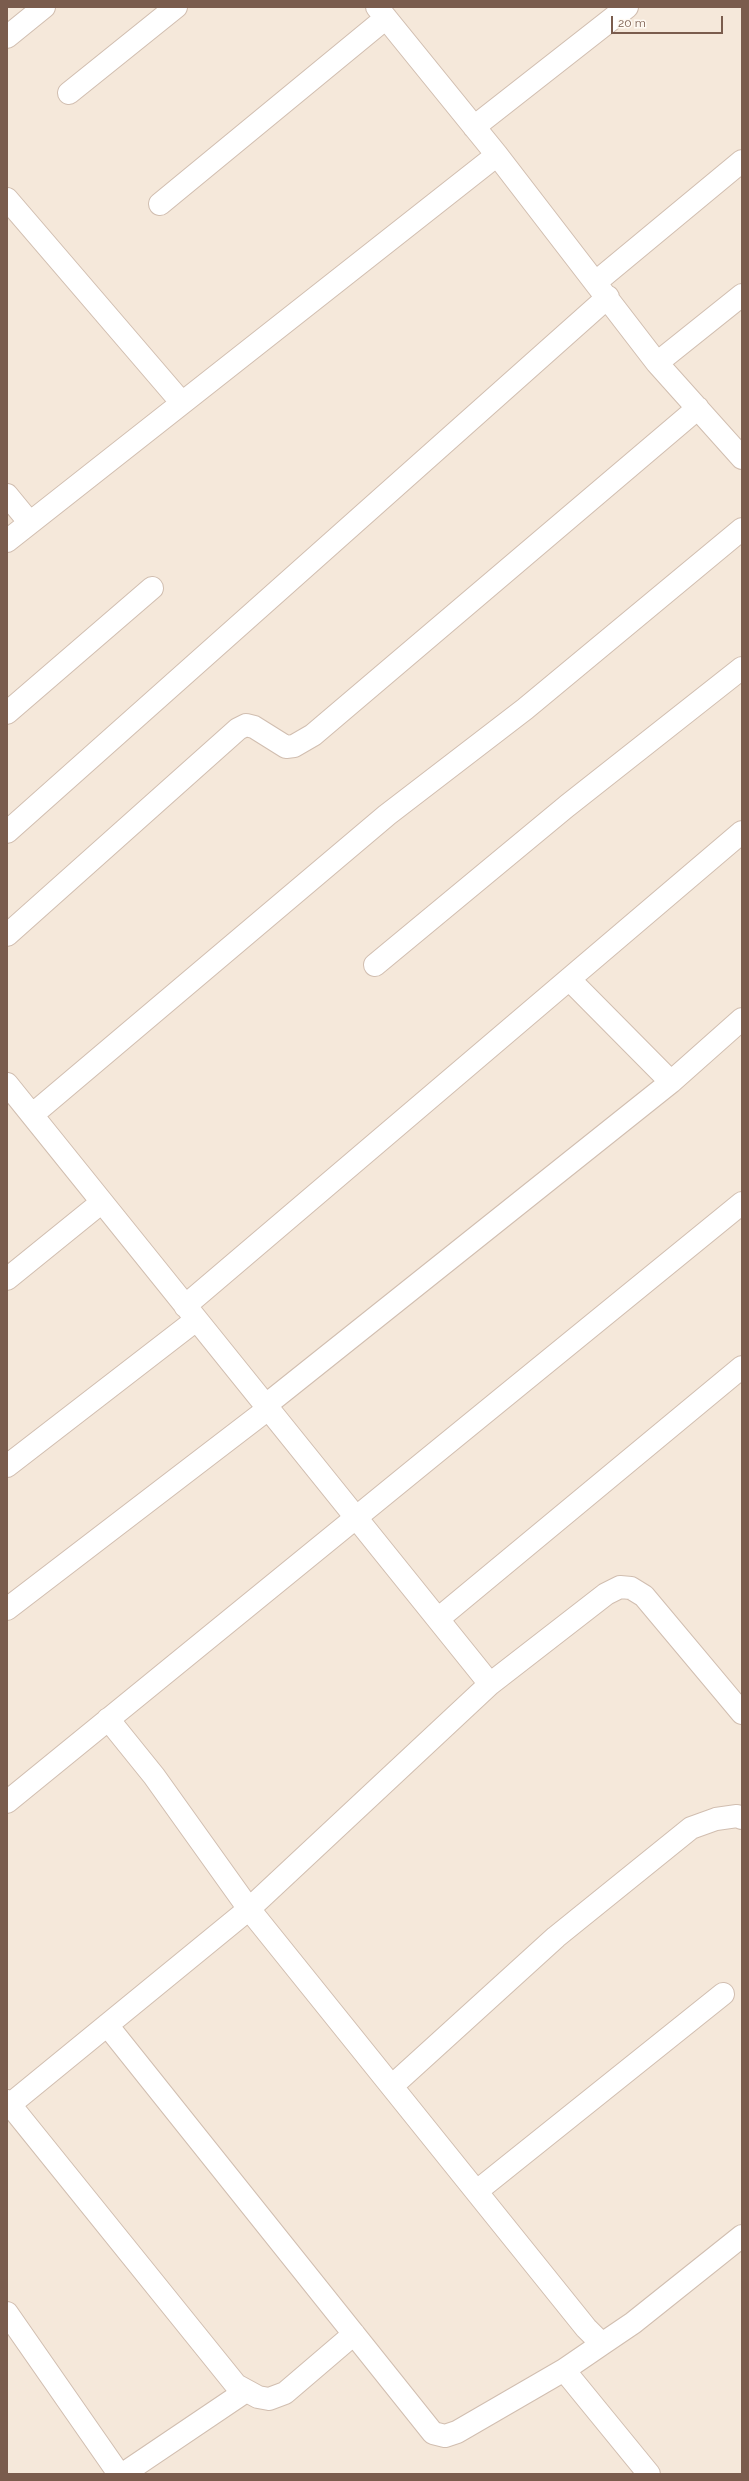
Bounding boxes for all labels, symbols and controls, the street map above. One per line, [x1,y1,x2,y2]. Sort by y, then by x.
scale bar [613,8,725,34]
text: 20 m [618,16,646,30]

